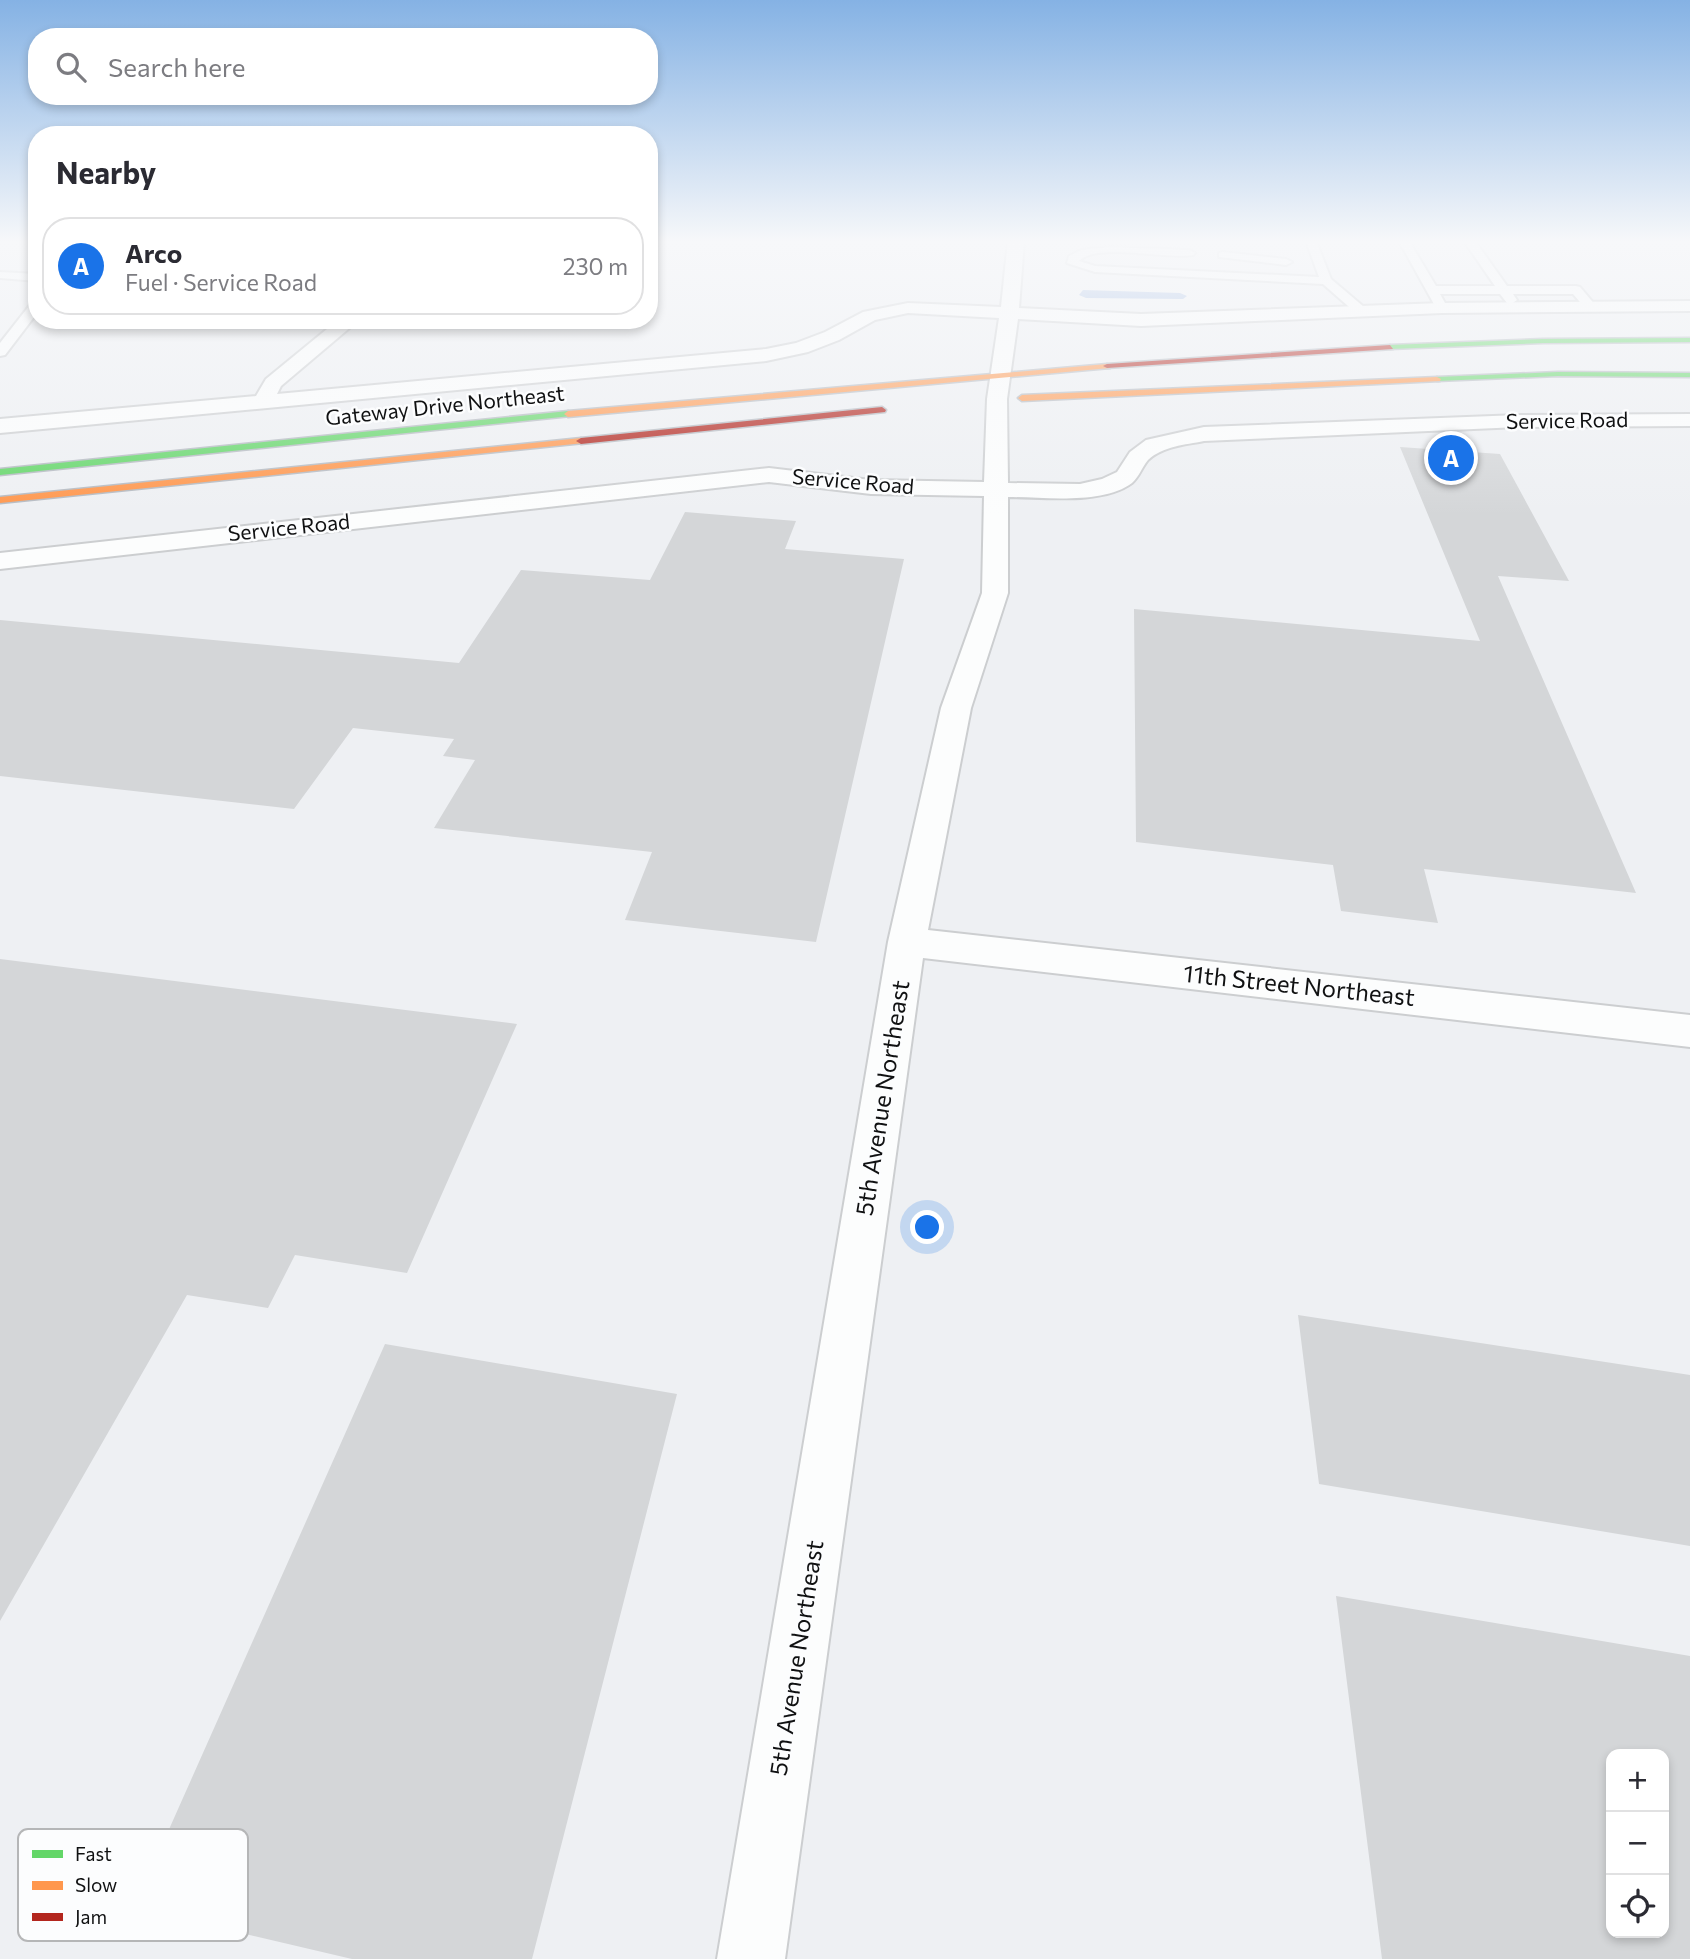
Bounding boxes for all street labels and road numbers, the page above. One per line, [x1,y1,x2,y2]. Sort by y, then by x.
street label: Gateway Drive Northeast [324,380,566,429]
street label: Service Road [1506,406,1628,433]
street label: Service Road [791,463,915,498]
street label: Service Road [227,508,351,545]
street label: 11th Street Northeast [1182,958,1417,1011]
street label: 5th Avenue Northeast [849,978,914,1218]
street label: 5th Avenue Northeast [763,1538,828,1778]

